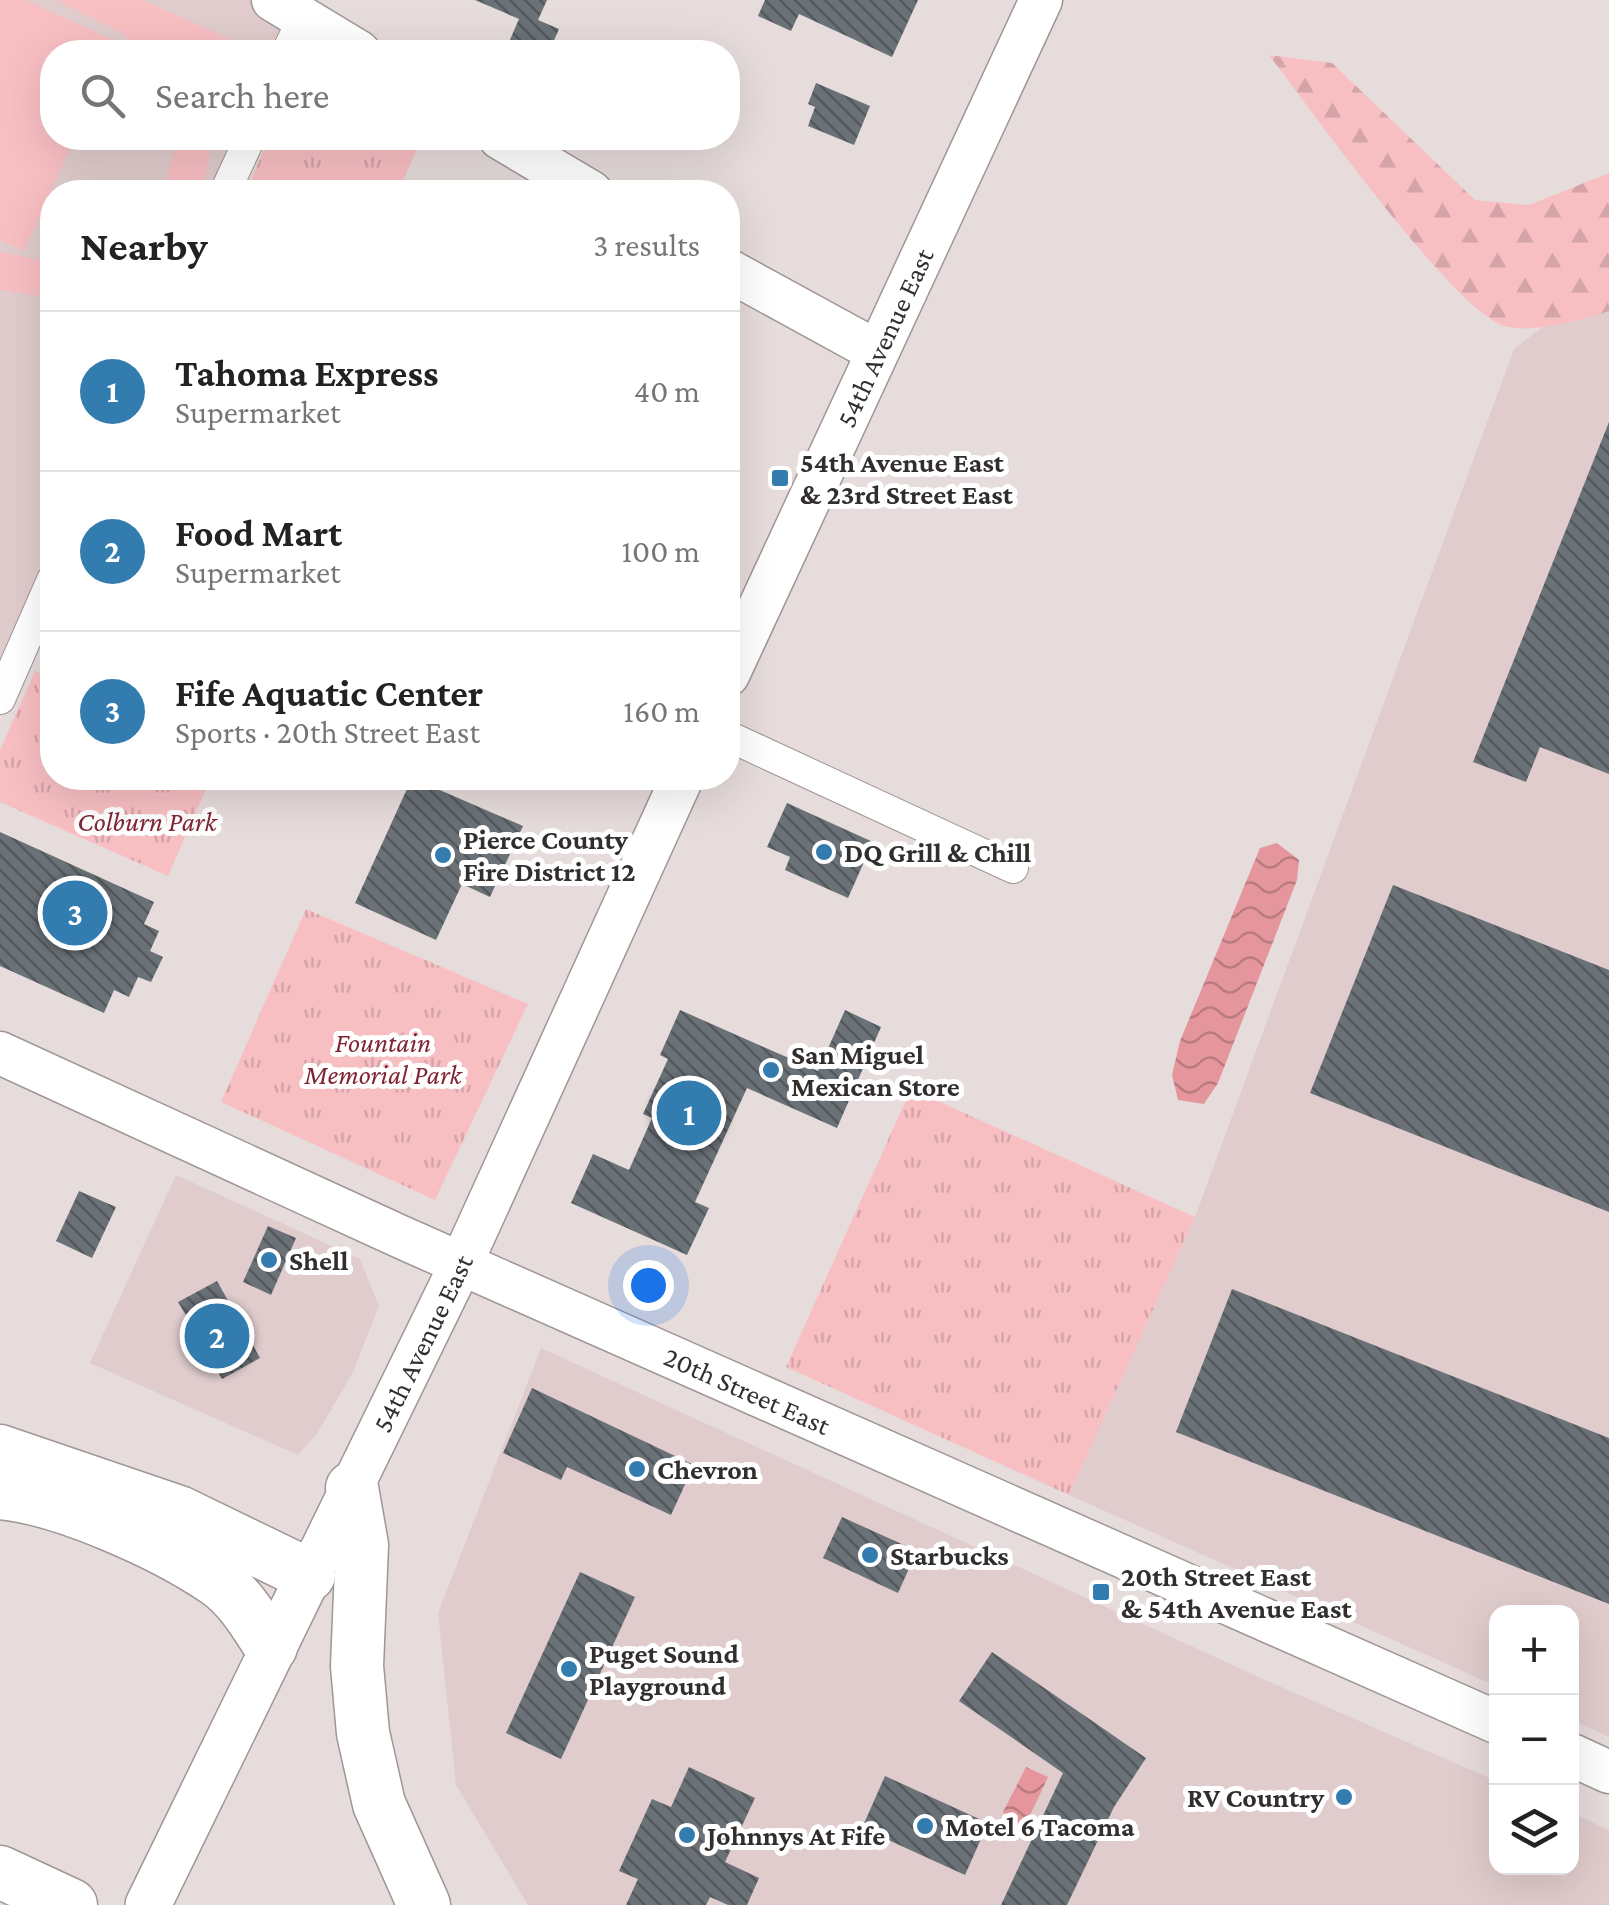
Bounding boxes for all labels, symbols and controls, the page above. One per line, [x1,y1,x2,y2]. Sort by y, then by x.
search box [40,40,740,150]
icon: search [75,68,130,123]
text: Search here [155,74,329,116]
text: Nearby [80,222,208,269]
text: 3 results [593,227,700,263]
street label: 54th Avenue East [830,243,940,432]
text: Tahoma Express [175,352,438,394]
text: 1 [107,373,118,409]
text: 40 m [634,373,700,409]
text: Supermarket [175,394,341,430]
place label: 54th Avenue East & 23rd Street East [800,447,1014,510]
marker: 54th Avenue East & 23rd Street East [769,467,791,489]
text: Food Mart [175,512,342,554]
text: 2 [104,533,121,569]
text: 100 m [621,533,700,569]
text: Supermarket [175,554,341,590]
text: Fife Aquatic Center [175,672,483,714]
text: 3 [105,693,120,729]
text: 160 m [623,693,700,729]
text: Sports · 20th Street East [175,714,480,750]
park label: Colburn Park [77,806,218,837]
place label: Pierce County Fire District 12 [463,824,635,887]
place label: DQ Grill & Chill [844,837,1031,868]
marker: DQ Grill & Chill [813,841,835,863]
marker: Pierce County Fire District 12 [432,844,454,866]
pin: 3 [42,876,108,950]
park label: Fountain Memorial Park [303,1027,463,1090]
place label: San Miguel Mexican Store [791,1039,960,1102]
marker: San Miguel Mexican Store [760,1059,782,1081]
pin: 1 [656,1076,722,1150]
place label: Shell [289,1245,348,1276]
marker: Shell [258,1249,280,1271]
street label: 54th Avenue East [366,1249,479,1437]
your location [623,1260,674,1311]
pin: 2 [184,1298,250,1374]
street label: 20th Street East [659,1341,836,1441]
place label: Chevron [657,1454,758,1485]
marker: Chevron [626,1458,648,1480]
place label: Starbucks [890,1540,1009,1571]
marker: Starbucks [859,1544,881,1566]
place label: 20th Street East & 54th Avenue East [1121,1561,1352,1624]
marker: 20th Street East & 54th Avenue East [1090,1581,1112,1603]
map controls [1489,1605,1579,1875]
button: + [1489,1605,1579,1695]
place label: Puget Sound Playground [589,1638,739,1701]
marker: Puget Sound Playground [558,1658,580,1680]
button: − [1489,1695,1579,1785]
place label: RV Country [1187,1782,1324,1813]
button: layers [1489,1785,1579,1875]
marker: RV Country [1333,1786,1355,1808]
place label: Motel 6 Tacoma [945,1811,1135,1842]
marker: Motel 6 Tacoma [914,1815,936,1837]
place label: Johnnys At Fife [704,1820,885,1851]
marker: Johnnys At Fife [676,1824,698,1846]

